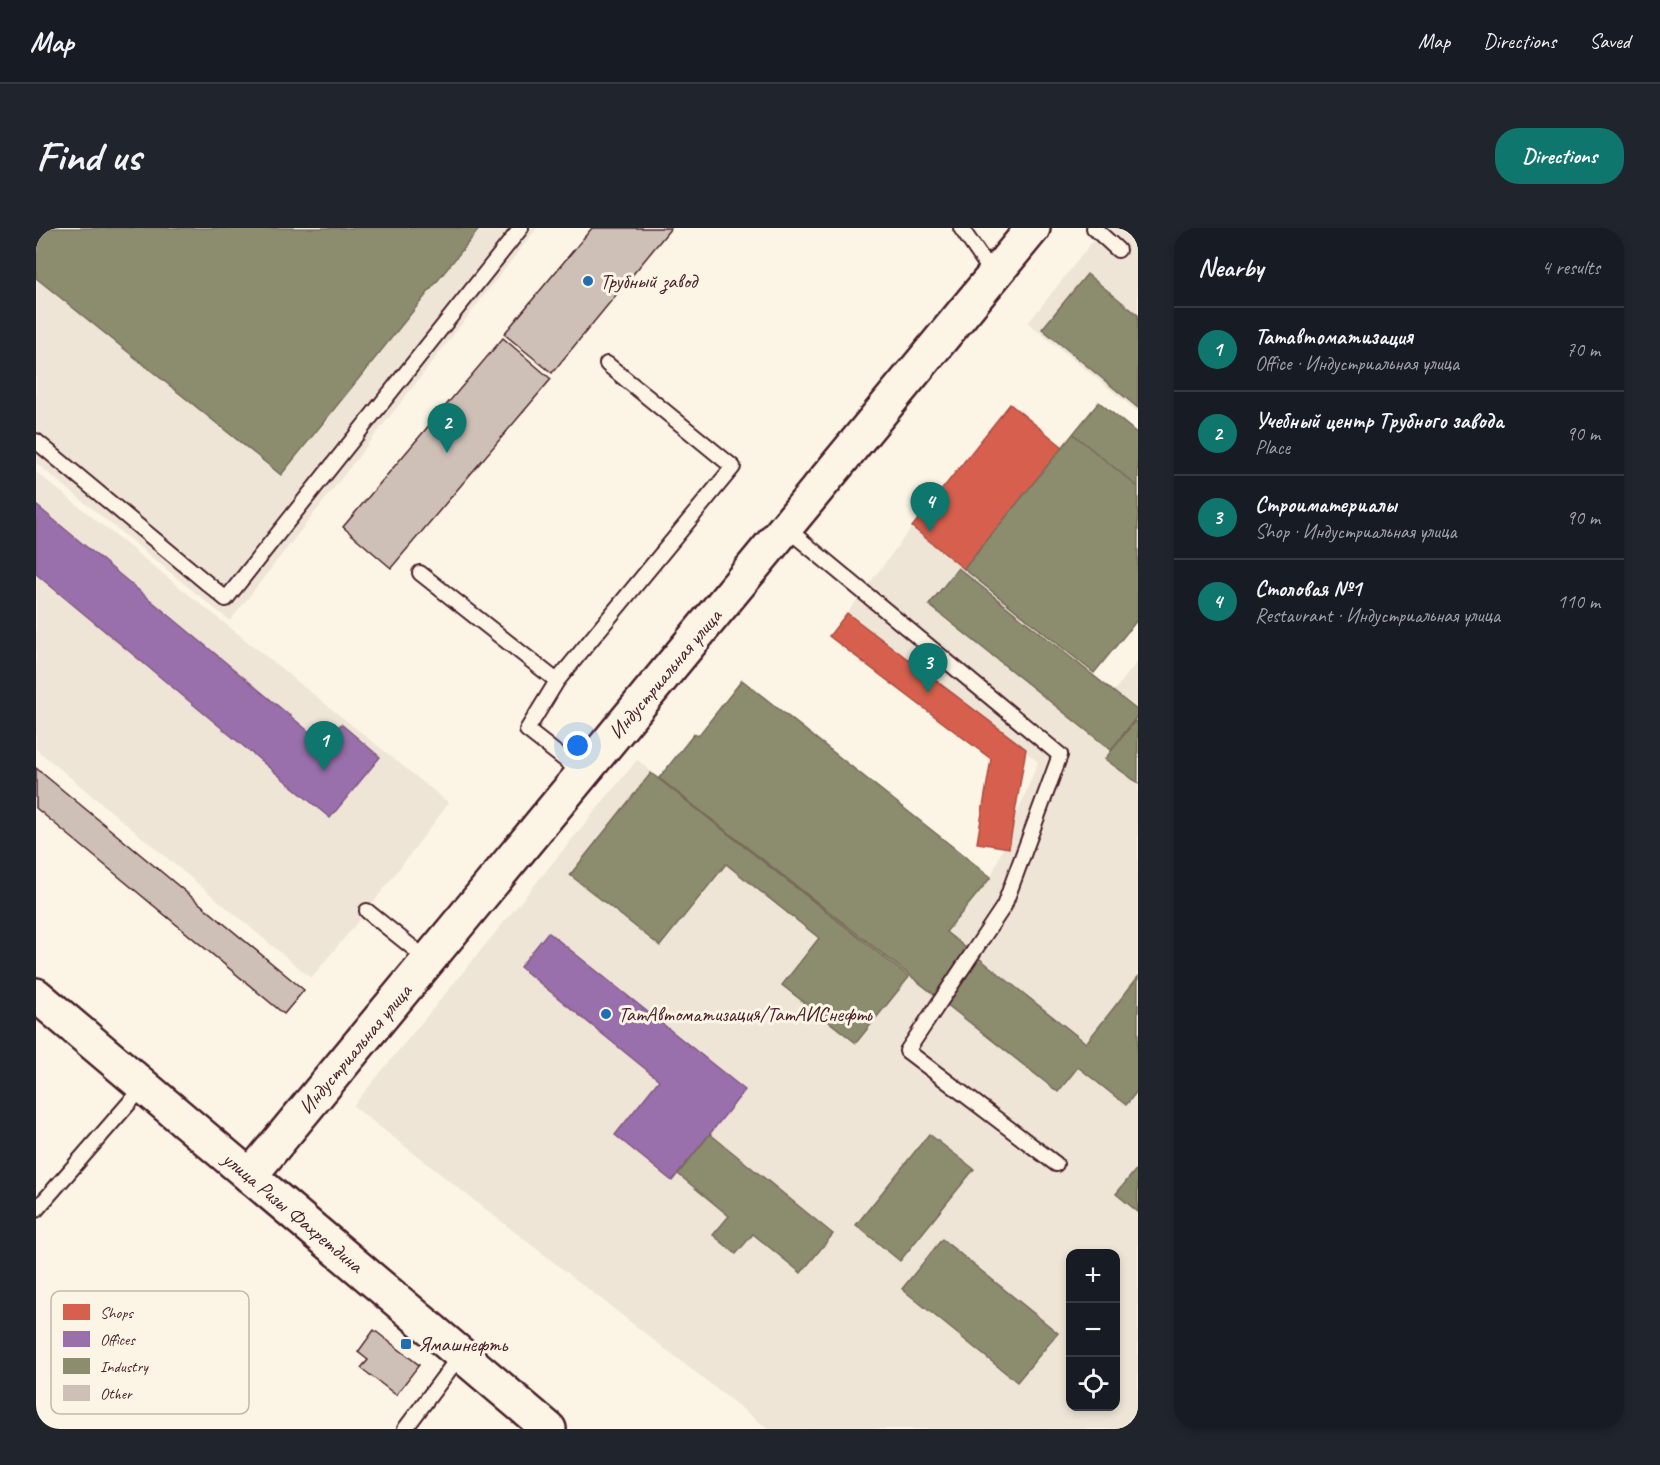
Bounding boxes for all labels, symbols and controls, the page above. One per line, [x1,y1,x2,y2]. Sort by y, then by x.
text: Map [30,24,73,59]
text: Map [1418,28,1450,54]
text: Directions [1483,28,1556,54]
text: Saved [1589,28,1630,54]
button: Directions [1495,128,1624,184]
text: Find us [36,130,141,183]
text: Nearby [1198,251,1263,284]
text: 4 results [1541,255,1600,280]
place label: Трубный завод [600,268,699,295]
marker: Трубный завод [581,274,595,288]
text: Татавтоматизация [1255,323,1413,351]
text: 1 [1213,337,1222,362]
text: 70 m [1566,337,1600,362]
text: Office · Индустриальная улица [1255,351,1459,376]
pin: 2 [428,404,466,453]
text: Учебный центр Трубного завода [1255,407,1503,435]
text: 2 [1213,421,1222,446]
text: 90 m [1566,421,1600,446]
text: Place [1255,435,1290,460]
pin: 4 [910,482,950,532]
text: Строиматериалы [1255,491,1397,519]
text: 3 [1213,505,1222,530]
text: 90 m [1566,505,1600,530]
text: Shop · Индустриальная улица [1255,519,1457,544]
text: Столовая №1 [1255,575,1361,603]
text: 4 [1213,589,1222,614]
text: 110 m [1557,589,1600,614]
street label: Индустриальная улица [603,602,728,744]
text: Restaurant · Индустриальная улица [1255,603,1500,628]
pin: 3 [908,644,948,693]
pin: 1 [304,722,344,771]
your location [563,731,592,760]
street label: Индустриальная улица [293,977,418,1119]
place label: ТатАвтоматизация/ТатАИСнефть [618,1001,873,1027]
marker: ТатАвтоматизация/ТатАИСнефть [599,1007,613,1021]
street label: улица Ризы Фахретдина [216,1144,370,1279]
map controls [1066,1249,1120,1411]
button: + [1066,1249,1120,1303]
legend [51,1291,249,1414]
text: Shops [100,1303,134,1323]
button: − [1066,1303,1120,1357]
text: Offices [100,1330,136,1350]
place label: Ямашнефть [418,1331,509,1357]
marker: Ямашнефть [399,1337,413,1351]
text: Industry [100,1357,149,1377]
button: locate [1066,1357,1120,1411]
text: Other [100,1384,133,1404]

